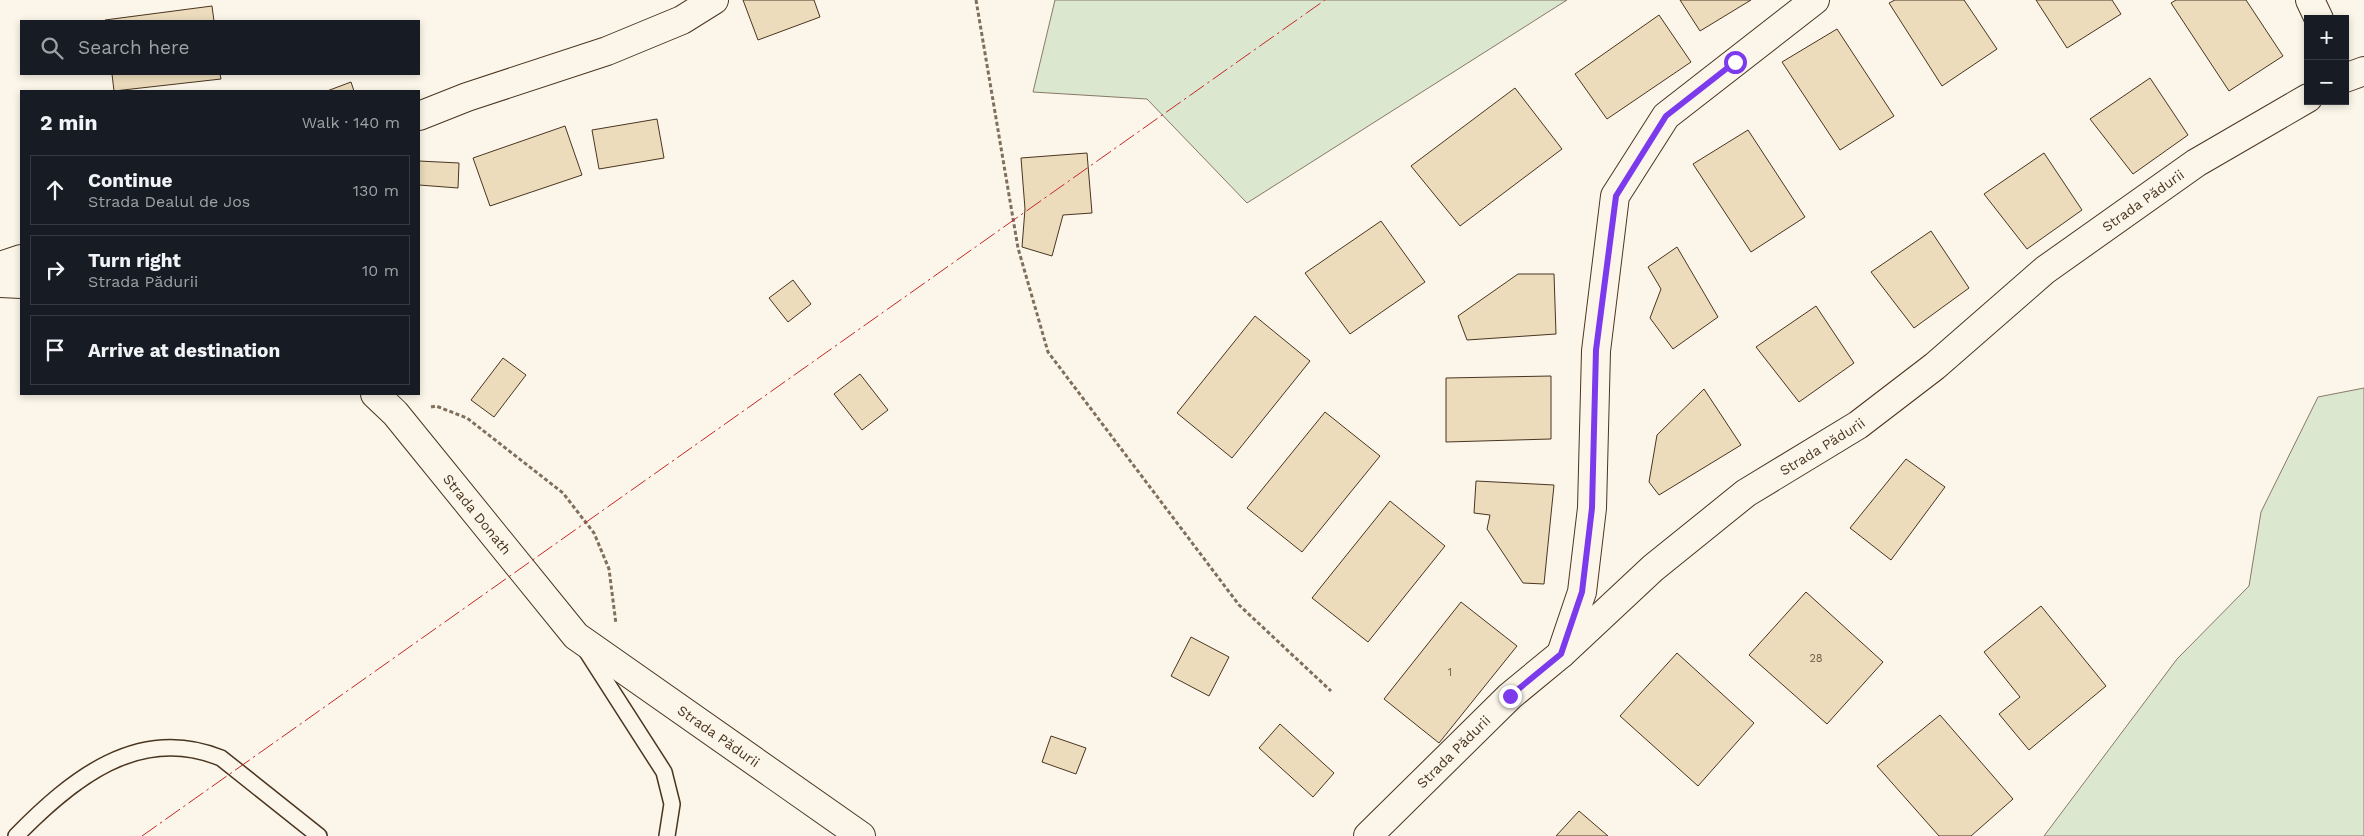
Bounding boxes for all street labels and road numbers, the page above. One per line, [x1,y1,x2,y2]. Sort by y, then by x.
street label: Strada Pădurii [2099,166,2187,235]
street label: Strada Pădurii [1777,415,1868,479]
street label: Strada Donath [440,471,515,558]
street label: Strada Pădurii [674,702,763,770]
street label: Strada Pădurii [1413,712,1493,791]

